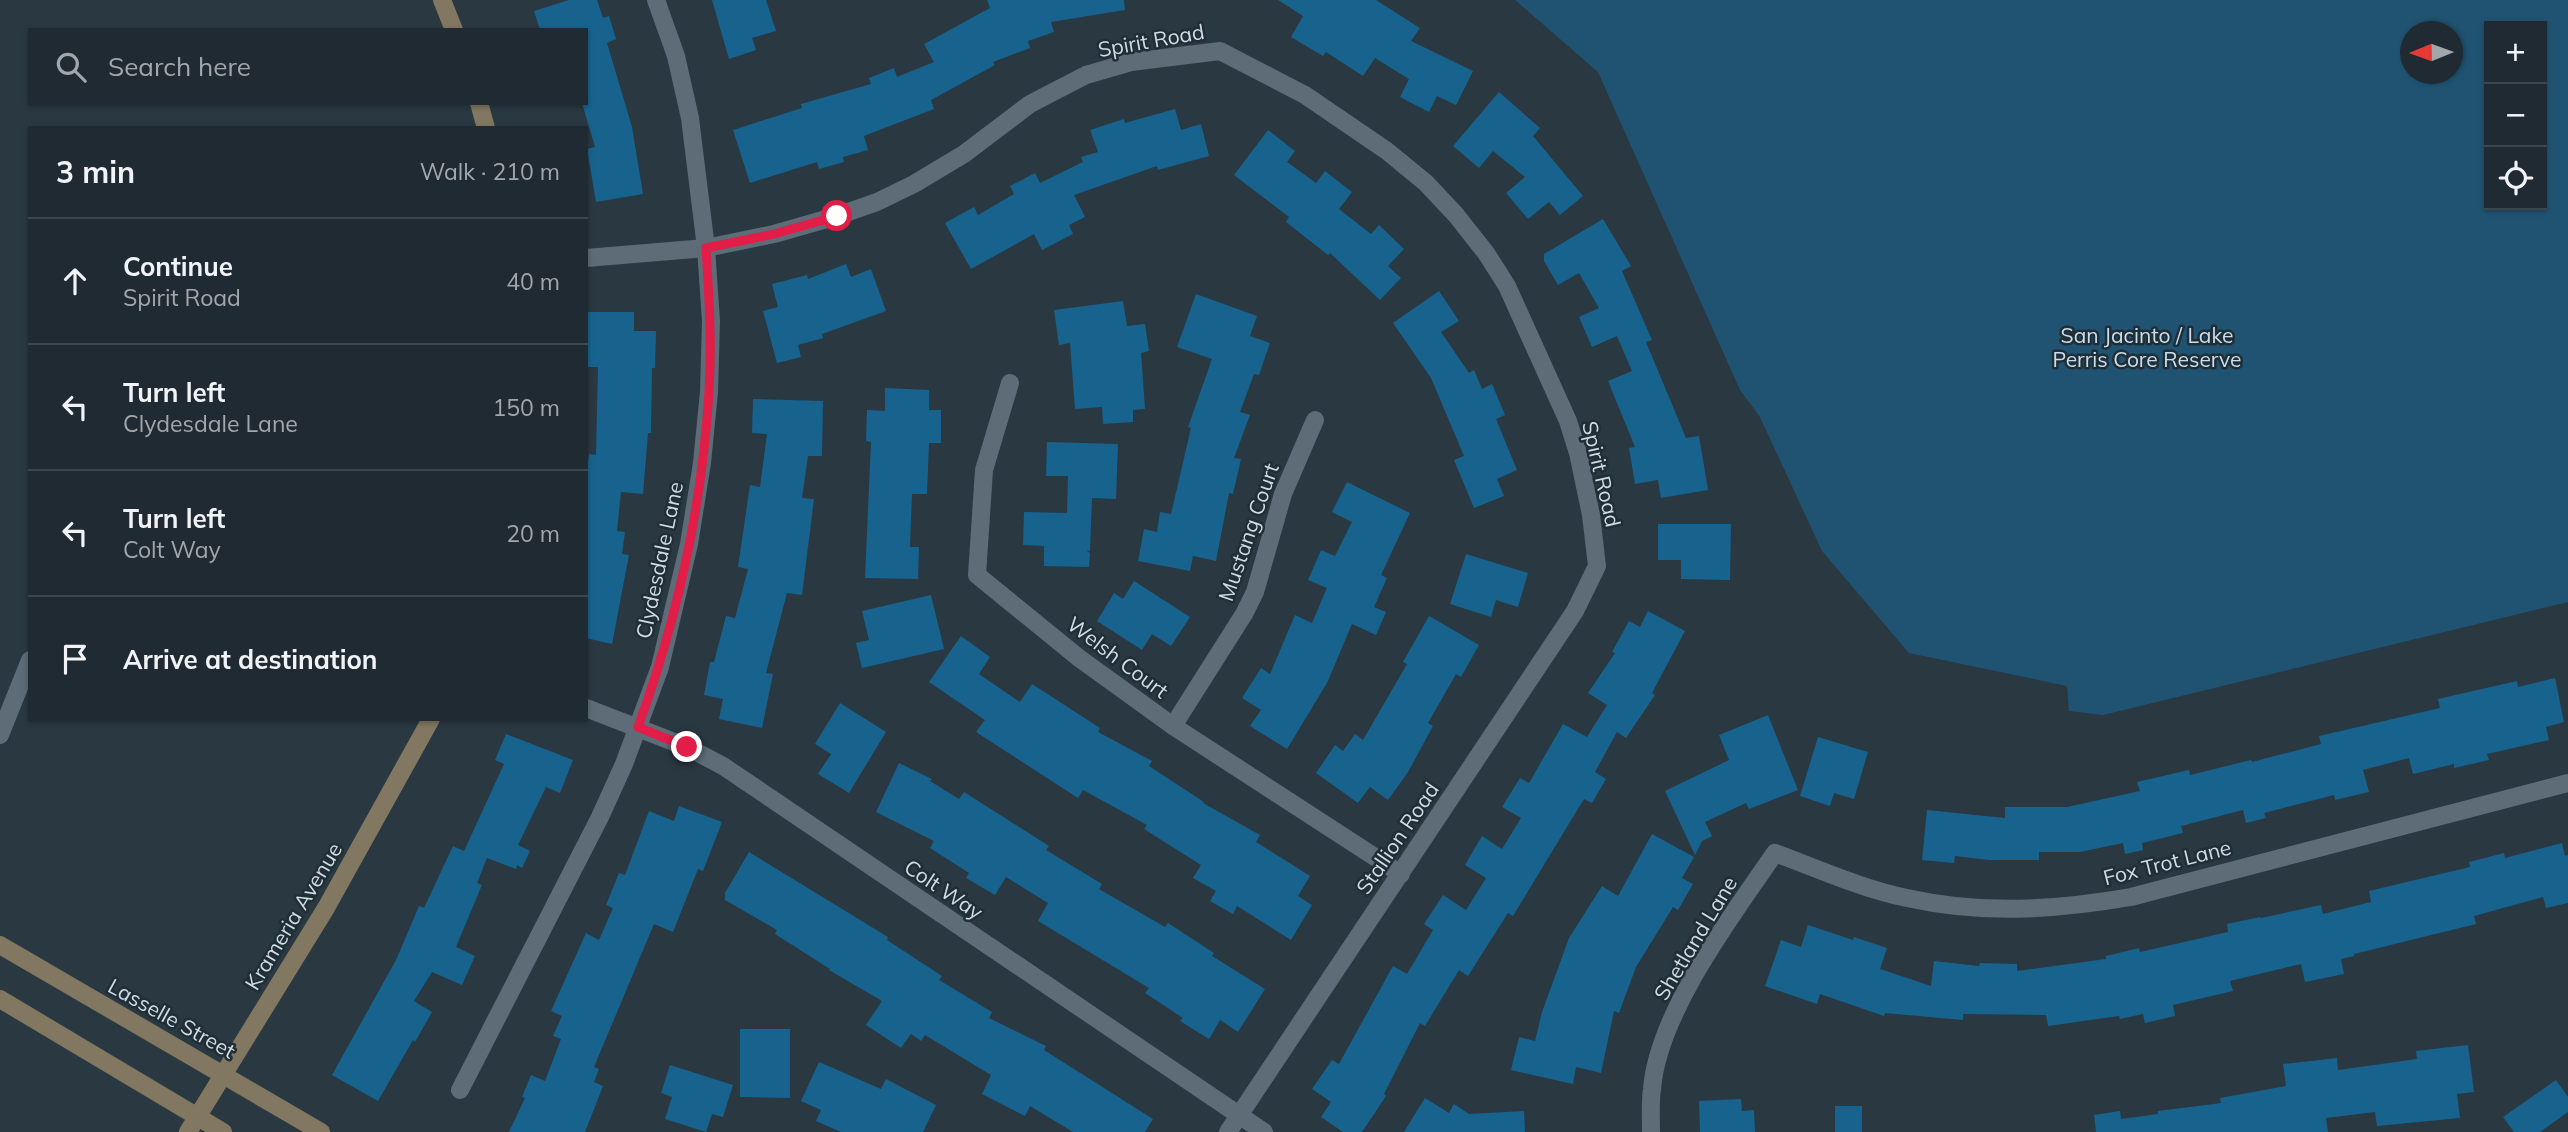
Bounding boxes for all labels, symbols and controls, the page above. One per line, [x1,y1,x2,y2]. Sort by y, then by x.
street label: Spirit Road [1096,18,1206,62]
north arrow [2400,21,2463,84]
map controls [2484,21,2547,210]
button: + [2484,21,2547,84]
search box [28,28,588,105]
icon: search [52,48,90,86]
text: Search here [108,50,251,83]
button: − [2484,84,2547,147]
button: locate [2484,147,2547,210]
text: 3 min [56,153,135,191]
text: Walk · 210 m [420,157,560,186]
route start [821,200,852,231]
text: Continue [123,250,233,283]
icon: ahead [56,262,94,300]
text: 40 m [506,267,560,296]
text: Spirit Road [123,283,241,312]
park label: San Jacinto / Lake Perris Core Reserve [2052,322,2242,372]
text: Turn left [123,376,225,409]
icon: left [56,388,94,426]
text: 150 m [492,393,560,422]
text: Clydesdale Lane [123,409,298,438]
street label: Spirit Road [1577,419,1627,529]
street label: Mustang Court [1212,460,1284,604]
street label: Clydesdale Lane [630,479,688,641]
text: Turn left [123,502,225,535]
icon: left [56,514,94,552]
text: 20 m [506,519,560,548]
text: Colt Way [123,535,221,564]
street label: Welsh Court [1062,611,1174,703]
icon: arrive [56,640,94,678]
text: Arrive at destination [123,643,378,676]
route end [671,731,702,762]
street label: Stallion Road [1350,777,1444,899]
street label: Fox Trot Lane [2100,834,2234,890]
street label: Krameria Avenue [239,838,347,994]
street label: Colt Way [900,853,988,925]
street label: Shetland Lane [1648,871,1742,1005]
street label: Lasselle Street [104,972,240,1064]

